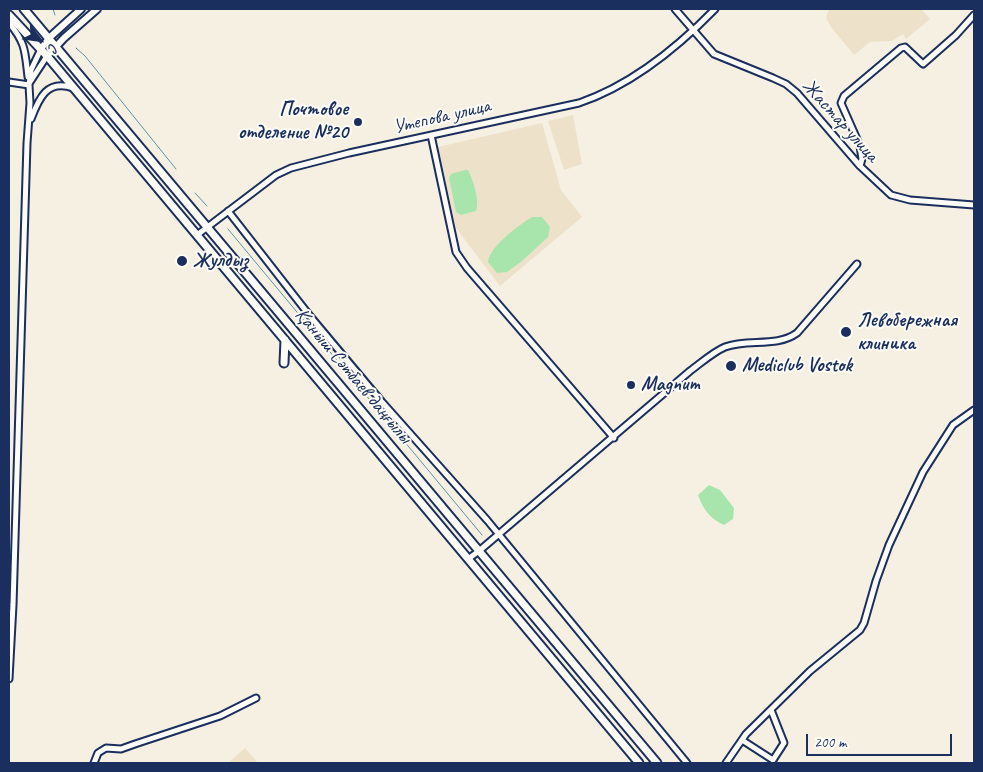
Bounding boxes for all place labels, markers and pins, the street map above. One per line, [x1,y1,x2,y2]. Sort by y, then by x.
place label: Почтовое отделение №20 [238,98,348,145]
marker: Почтовое отделение №20 [352,116,364,128]
place label: Жулдыз [193,249,248,273]
marker: Жулдыз [175,254,189,268]
place label: Левобережная клиника [857,309,957,356]
marker: Левобережная клиника [839,325,853,339]
place label: Mediclub Vostok [742,354,852,378]
marker: Mediclub Vostok [724,359,738,373]
place label: Magnum [641,373,700,397]
marker: Magnum [625,379,637,391]

